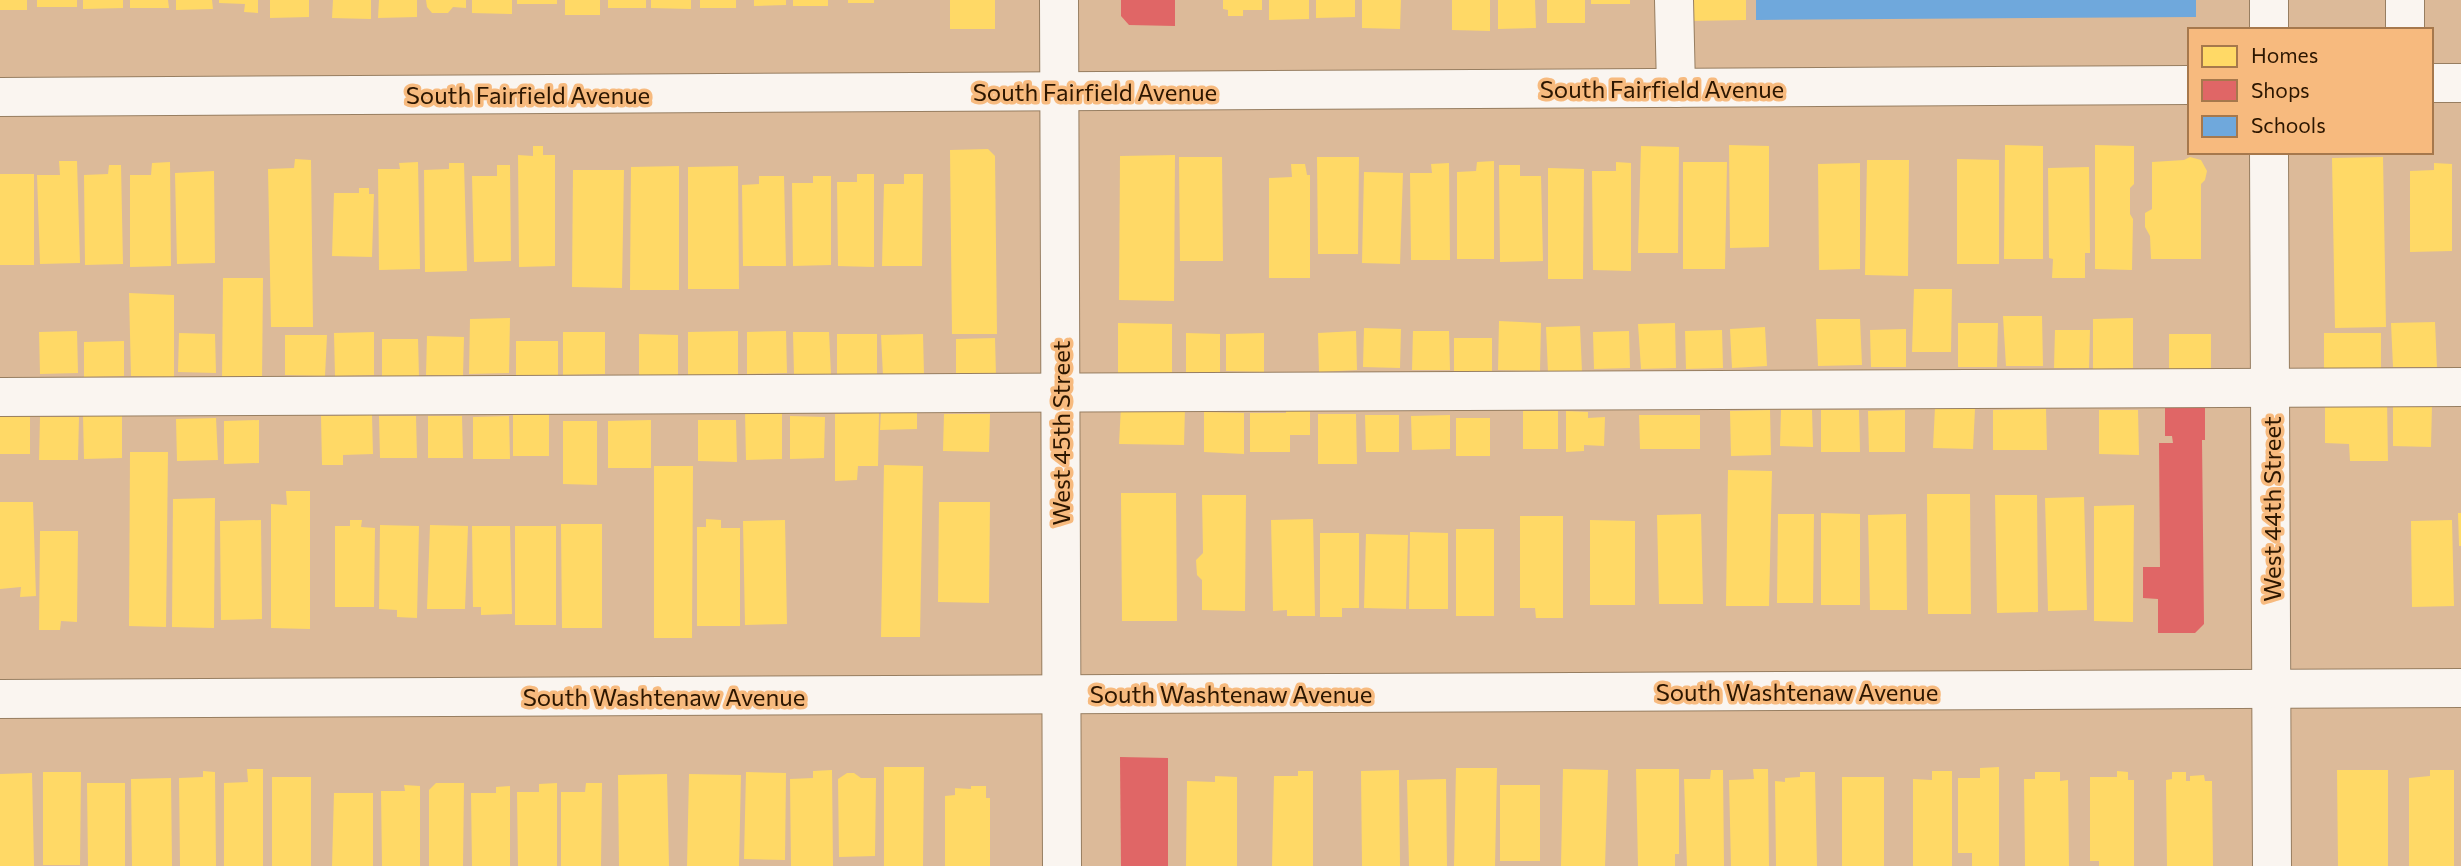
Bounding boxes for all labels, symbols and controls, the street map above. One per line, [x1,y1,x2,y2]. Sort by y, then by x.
legend [2188,28,2433,154]
text: Homes [2251,42,2318,67]
street label: South Fairfield Avenue [1540,74,1784,103]
street label: South Fairfield Avenue [973,77,1217,106]
text: Shops [2251,77,2310,102]
street label: South Fairfield Avenue [406,80,650,109]
text: Schools [2251,112,2326,137]
street label: West 45th Street [1046,340,1075,525]
street label: West 44th Street [2257,416,2286,602]
street label: South Washtenaw Avenue [1656,677,1938,706]
street label: South Washtenaw Avenue [1090,679,1372,708]
street label: South Washtenaw Avenue [523,682,805,711]

